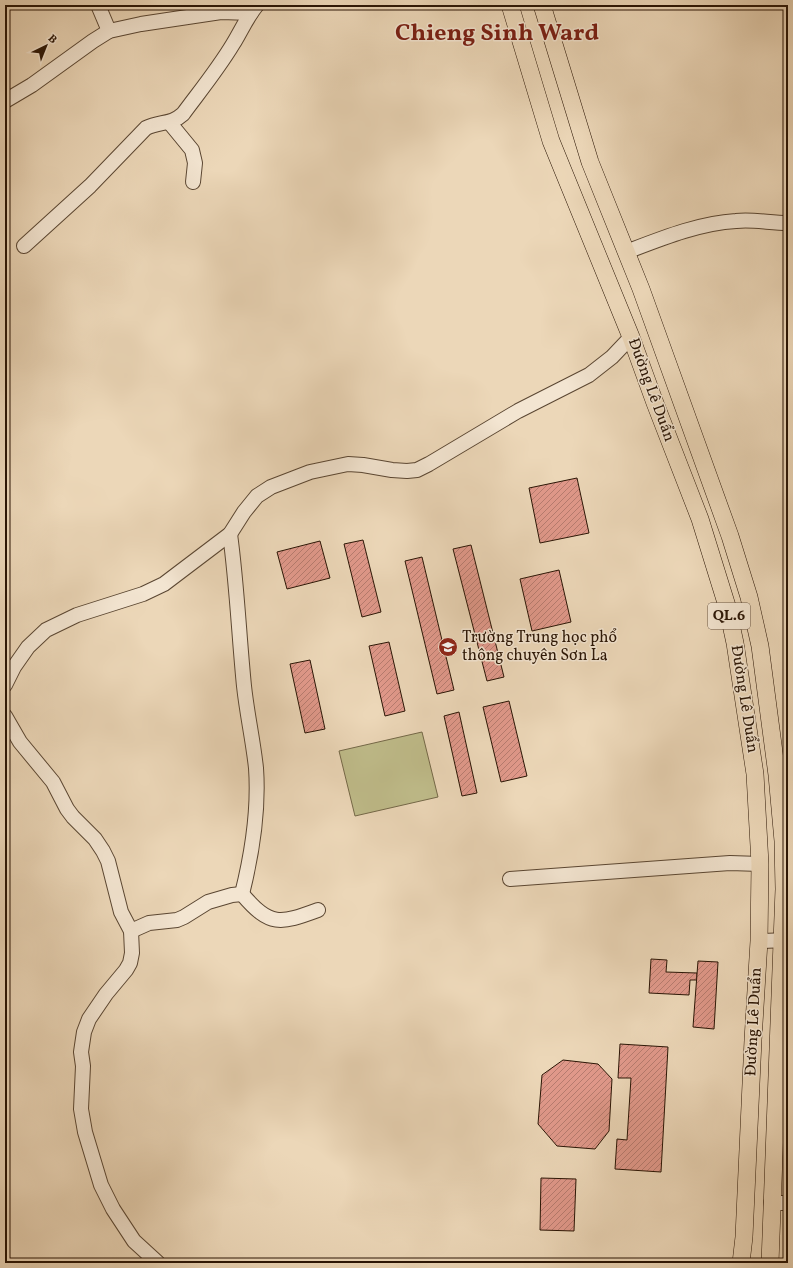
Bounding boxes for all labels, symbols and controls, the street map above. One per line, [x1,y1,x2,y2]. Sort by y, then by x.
district label: Chieng Sinh Ward [395,17,599,51]
north arrow [26,26,66,66]
text: B [44,32,60,48]
street label: Đường Lê Duẩn [622,335,680,445]
road number: QL.6 [708,603,750,629]
place label: Trường Trung học phổ thông chuyên Sơn La [462,627,617,667]
school or university icon: Trường Trung học phổ thông chuyên Sơn La [437,636,459,658]
street label: Đường Lê Duẩn [725,643,763,755]
street label: Đường Lê Duẩn [740,967,768,1077]

